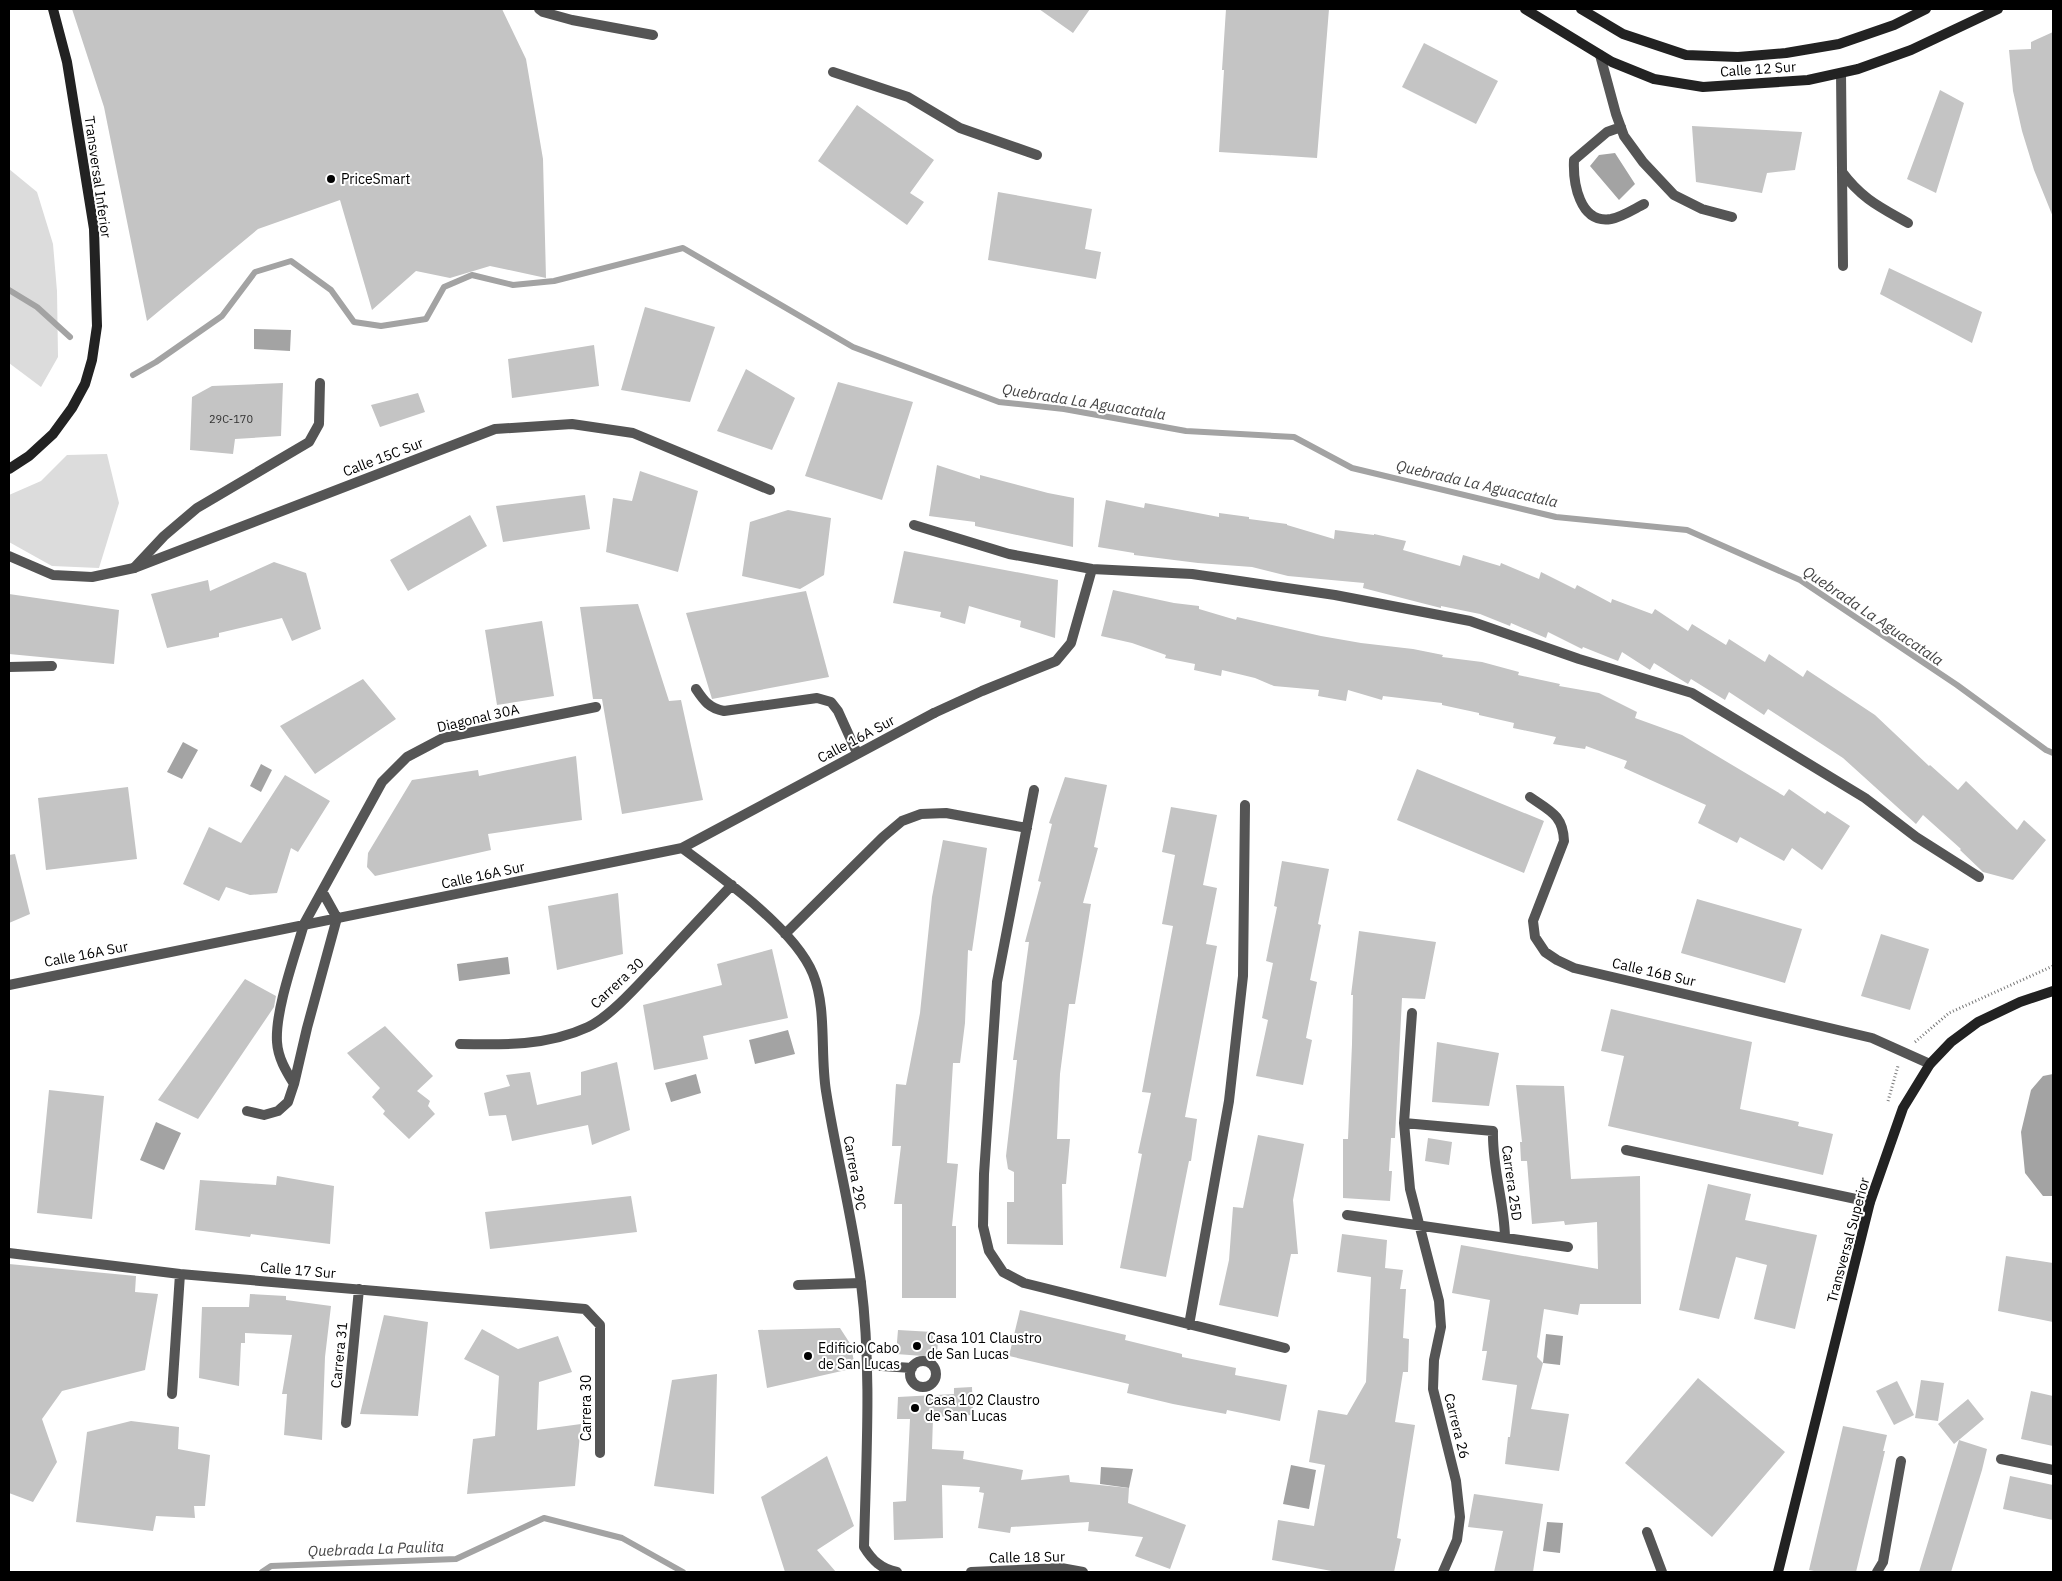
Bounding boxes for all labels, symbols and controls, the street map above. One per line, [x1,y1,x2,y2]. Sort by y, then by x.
street label: Calle 12 Sur [1719,57,1797,81]
street label: Transversal Inferior [81,115,115,239]
place label: PriceSmart [341,170,411,188]
marker: PriceSmart [325,173,337,185]
water label: Quebrada La Aguacatala [1001,379,1168,424]
house number: 29C-170 [209,412,253,426]
street label: Calle 15C Sur [340,433,426,481]
water label: Quebrada La Aguacatala [1394,456,1560,511]
water label: Quebrada La Aguacatala [1799,561,1947,670]
street label: Diagonal 30A [435,700,521,736]
street label: Calle 16A Sur [814,711,898,767]
street label: Calle 16A Sur [440,857,526,893]
street label: Calle 16A Sur [43,937,129,971]
street label: Carrera 30 [586,954,648,1012]
street label: Calle 16B Sur [1610,954,1698,990]
street label: Carrera 29C [840,1134,870,1212]
street label: Carrera 25D [1498,1144,1526,1222]
street label: Transversal Superior [1823,1175,1873,1305]
street label: Calle 17 Sur [259,1258,337,1282]
street label: Carrera 31 [327,1321,351,1389]
place label: Casa 101 Claustro de San Lucas [927,1329,1042,1363]
place label: Edificio Cabo de San Lucas [818,1339,900,1373]
marker: Casa 101 Claustro de San Lucas [911,1340,923,1352]
marker: Edificio Cabo de San Lucas [802,1350,814,1362]
street label: Carrera 30 [577,1375,595,1441]
place label: Casa 102 Claustro de San Lucas [925,1391,1040,1425]
street label: Carrera 26 [1440,1391,1474,1461]
marker: Casa 102 Claustro de San Lucas [909,1402,921,1414]
water label: Quebrada La Paulita [307,1537,445,1560]
street label: Calle 18 Sur [989,1547,1065,1567]

